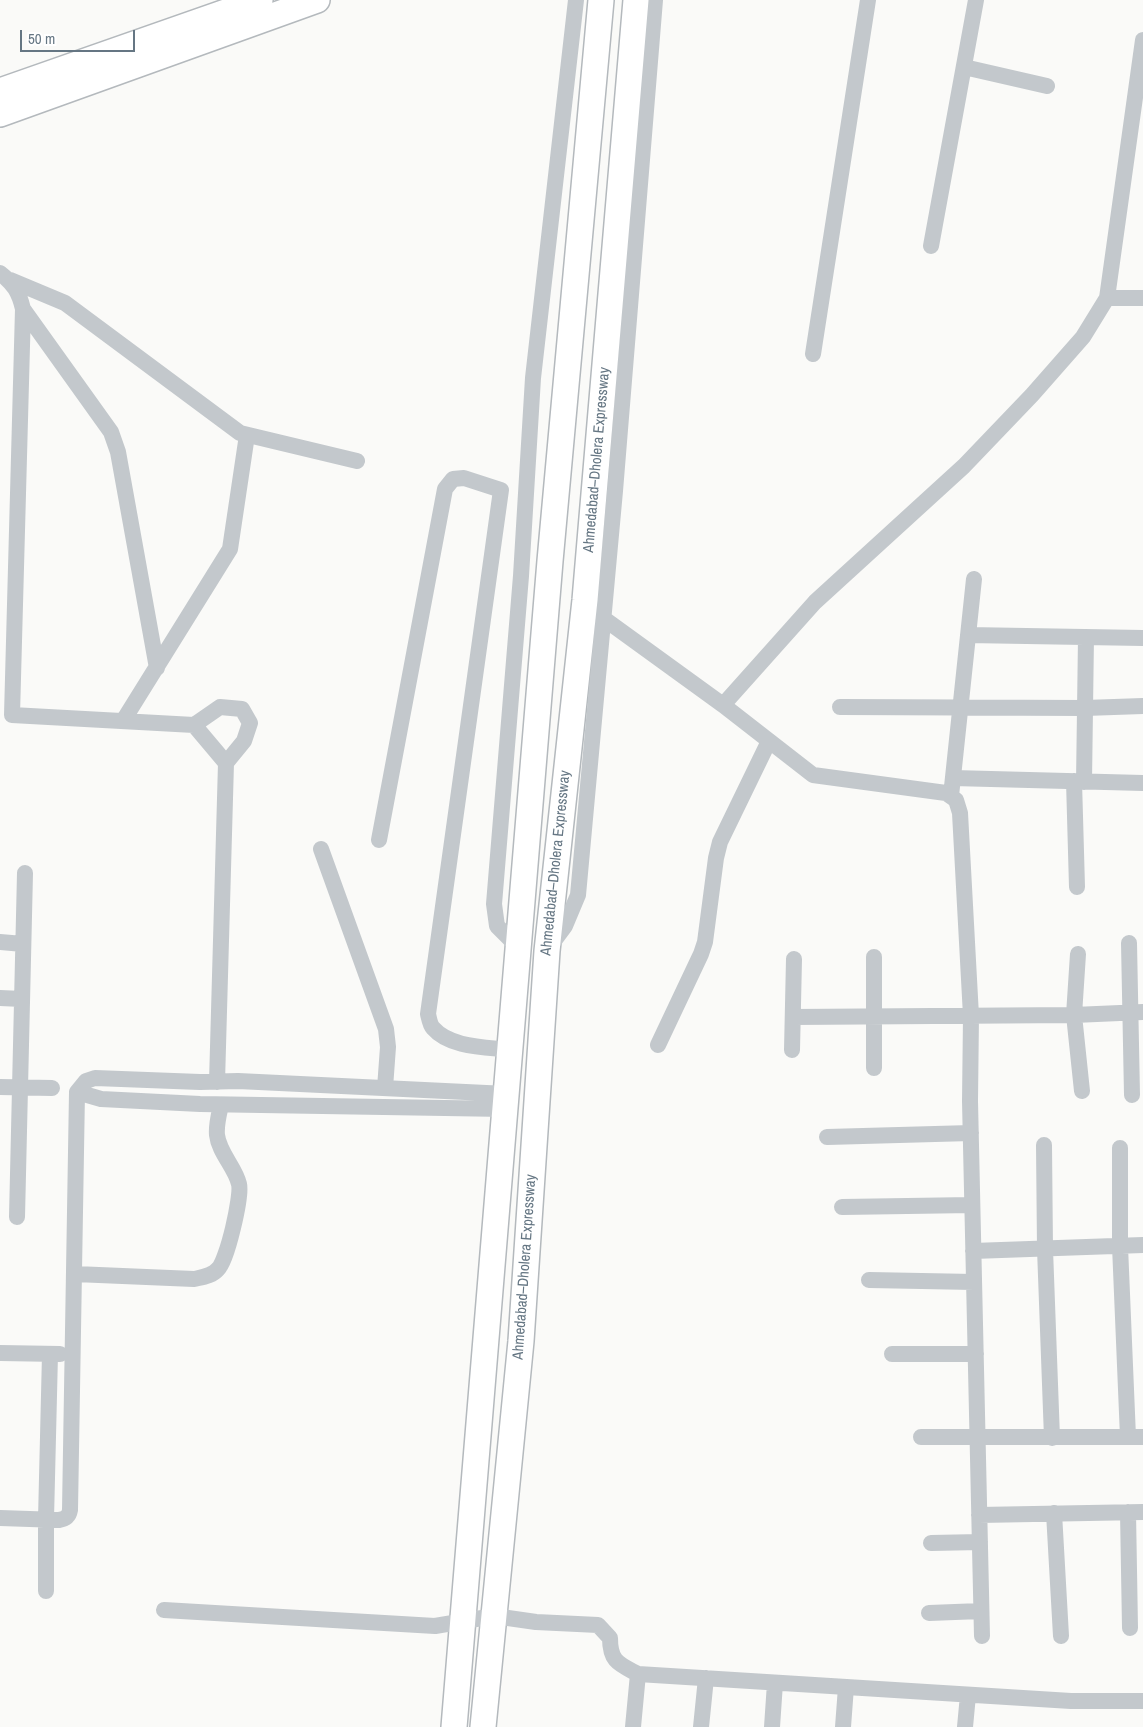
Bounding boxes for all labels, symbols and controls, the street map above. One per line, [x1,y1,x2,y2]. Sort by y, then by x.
scale bar [22,20,138,52]
text: 50 m [28,28,55,49]
street label: Ahmedabad–Dholera Expressway [580,367,614,553]
street label: Ahmedabad–Dholera Expressway [537,770,575,956]
street label: Ahmedabad–Dholera Expressway [510,1174,540,1360]

